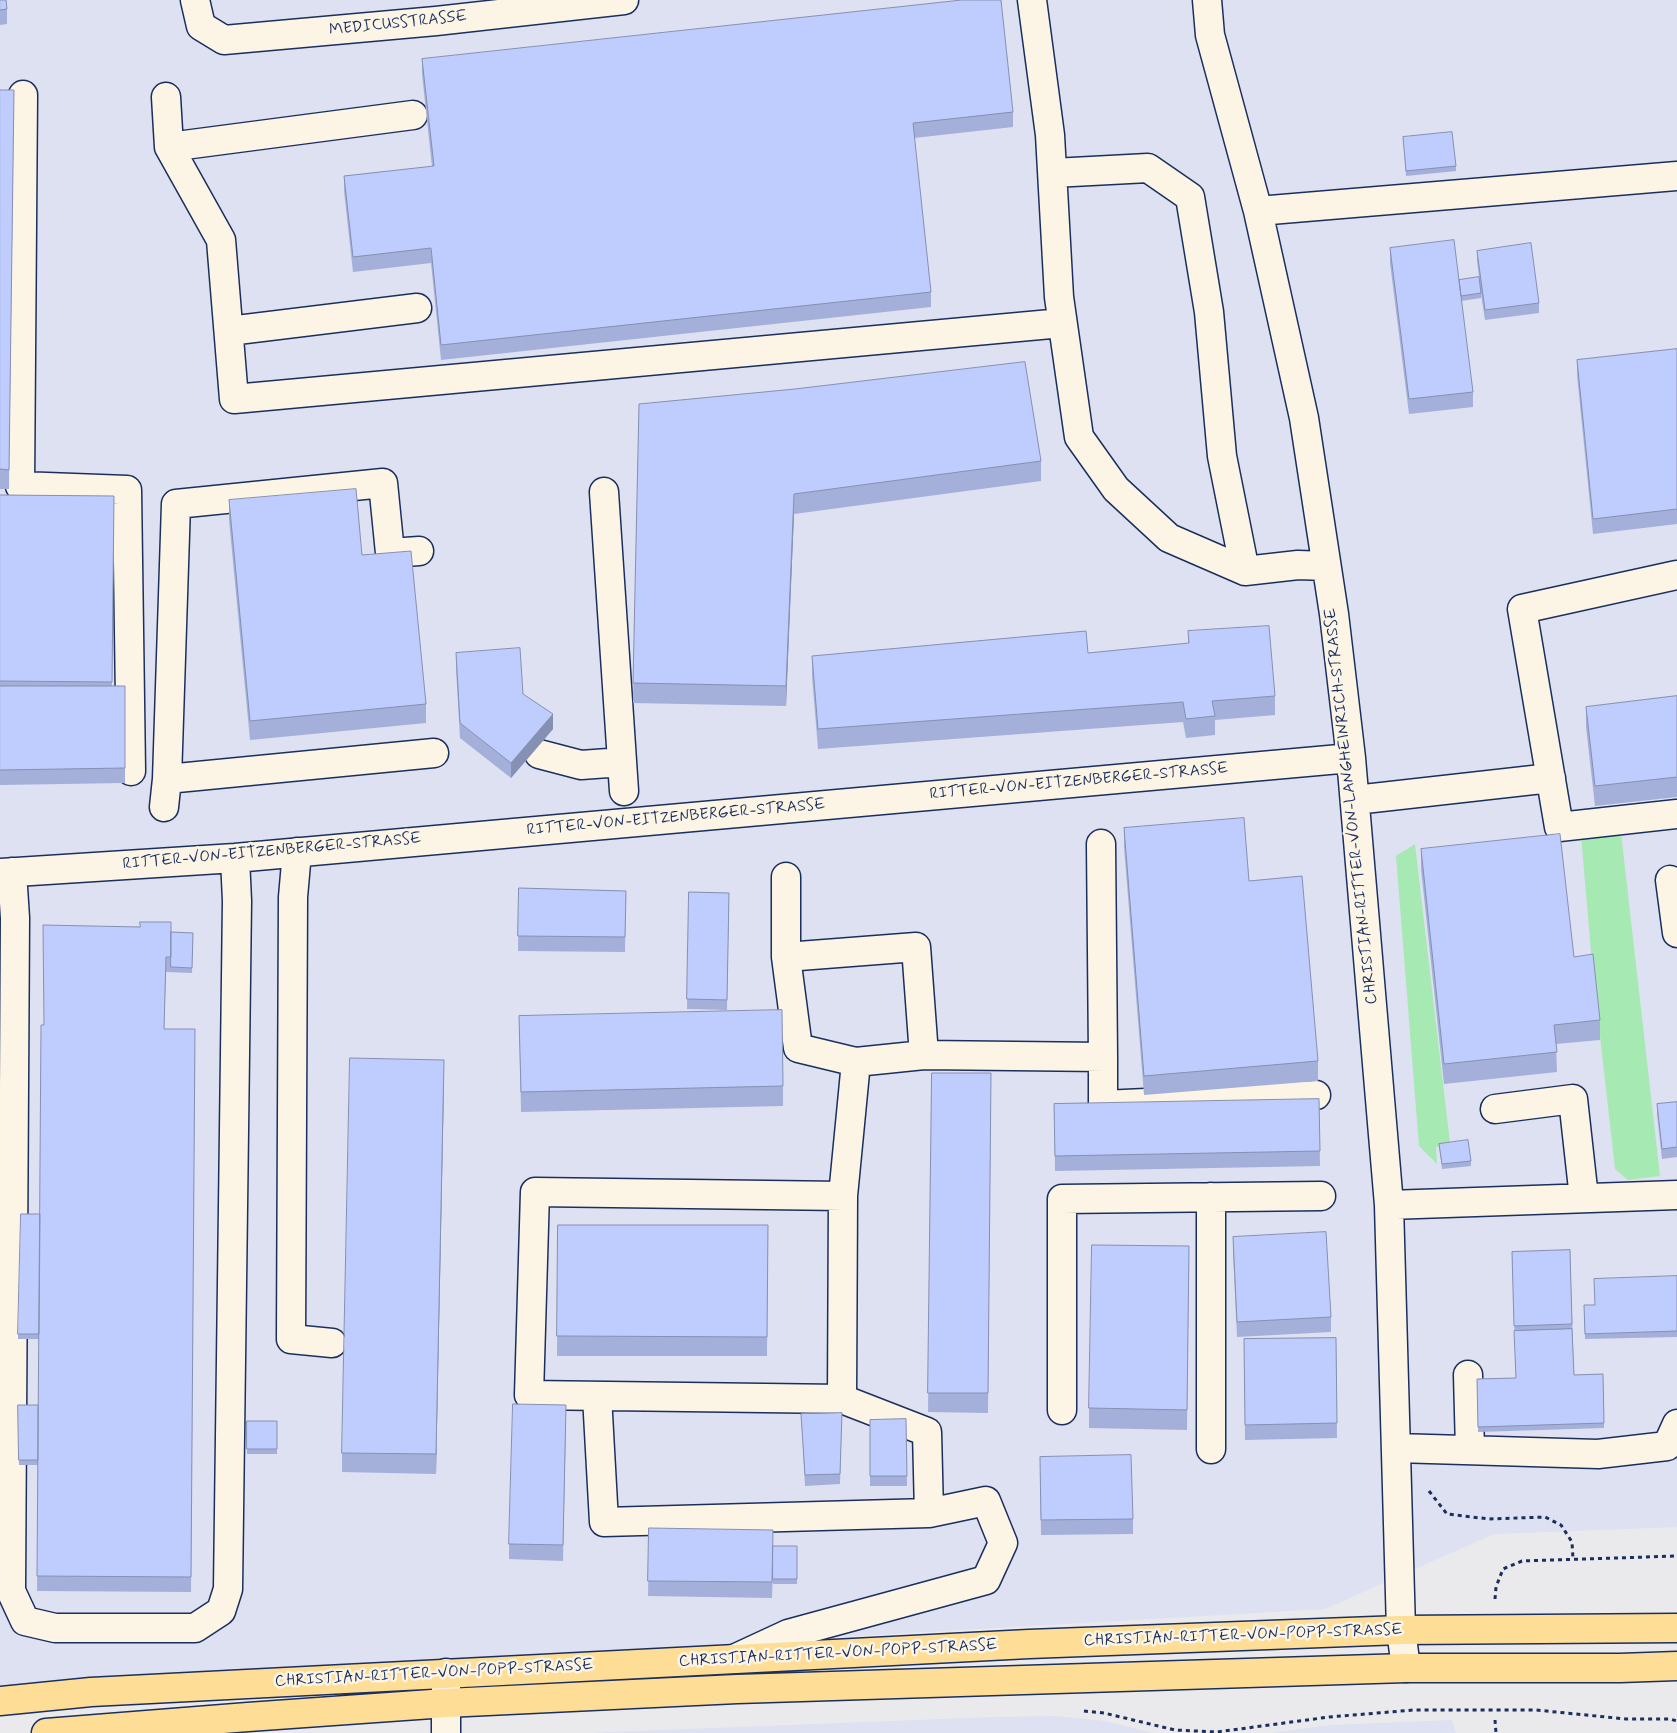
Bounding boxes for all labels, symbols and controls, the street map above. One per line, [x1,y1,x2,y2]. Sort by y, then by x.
street label: MEDICUSSTRASSE [328,7,468,41]
street label: CHRISTIAN-RITTER-VON-LANGHEINRICH-STRASSE [1322,607,1382,1005]
street label: RITTER-VON-EITZENBERGER-STRASSE [929,759,1229,805]
street label: RITTER-VON-EITZENBERGER-STRASSE [526,795,826,841]
street label: RITTER-VON-EITZENBERGER-STRASSE [122,829,422,875]
street label: CHRISTIAN-RITTER-VON-POPP-STRASSE [1083,1621,1403,1651]
street label: CHRISTIAN-RITTER-VON-POPP-STRASSE [678,1636,998,1672]
street label: CHRISTIAN-RITTER-VON-POPP-STRASSE [274,1656,594,1692]

